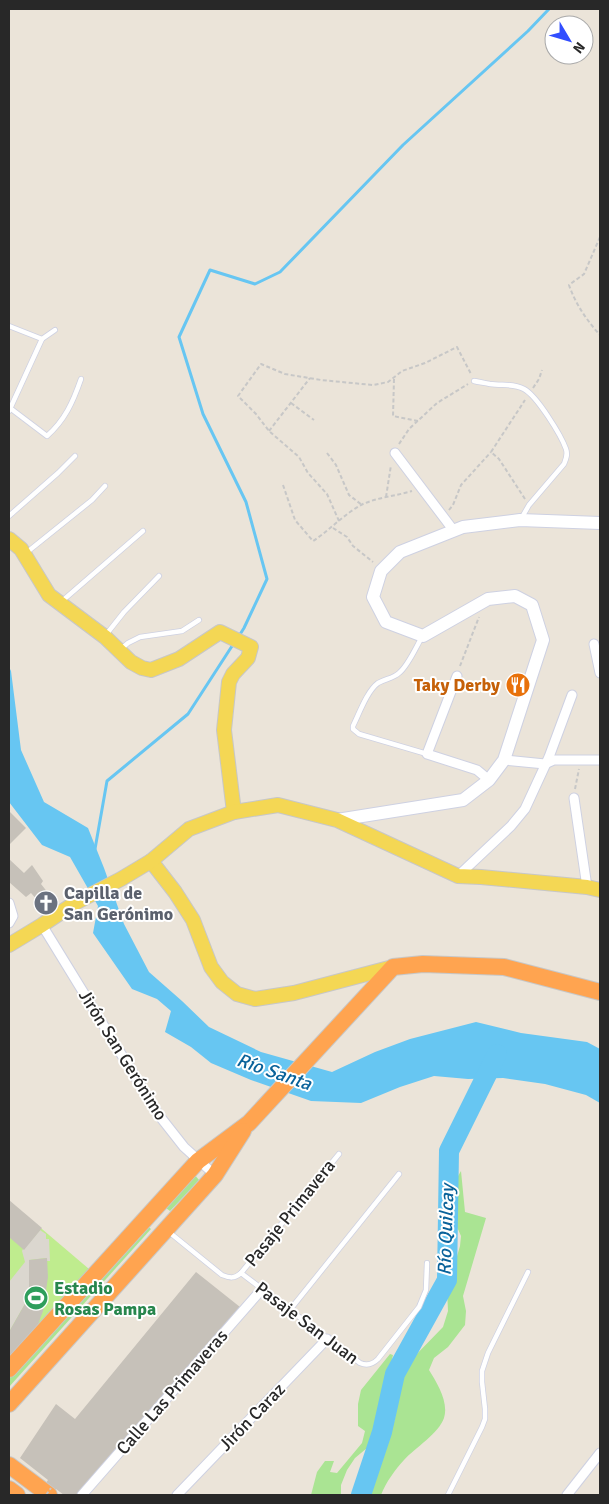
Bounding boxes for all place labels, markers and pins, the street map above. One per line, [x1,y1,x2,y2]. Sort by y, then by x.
restaurant icon: Taky Derby [505,672,531,698]
place label: Taky Derby [414,674,500,696]
place label: Capilla de San Gerónimo [64,882,173,925]
church icon: Capilla de San Gerónimo [33,890,59,916]
place label: Estadio Rosas Pampa [54,1277,156,1320]
sports icon: Estadio Rosas Pampa [23,1285,49,1311]

